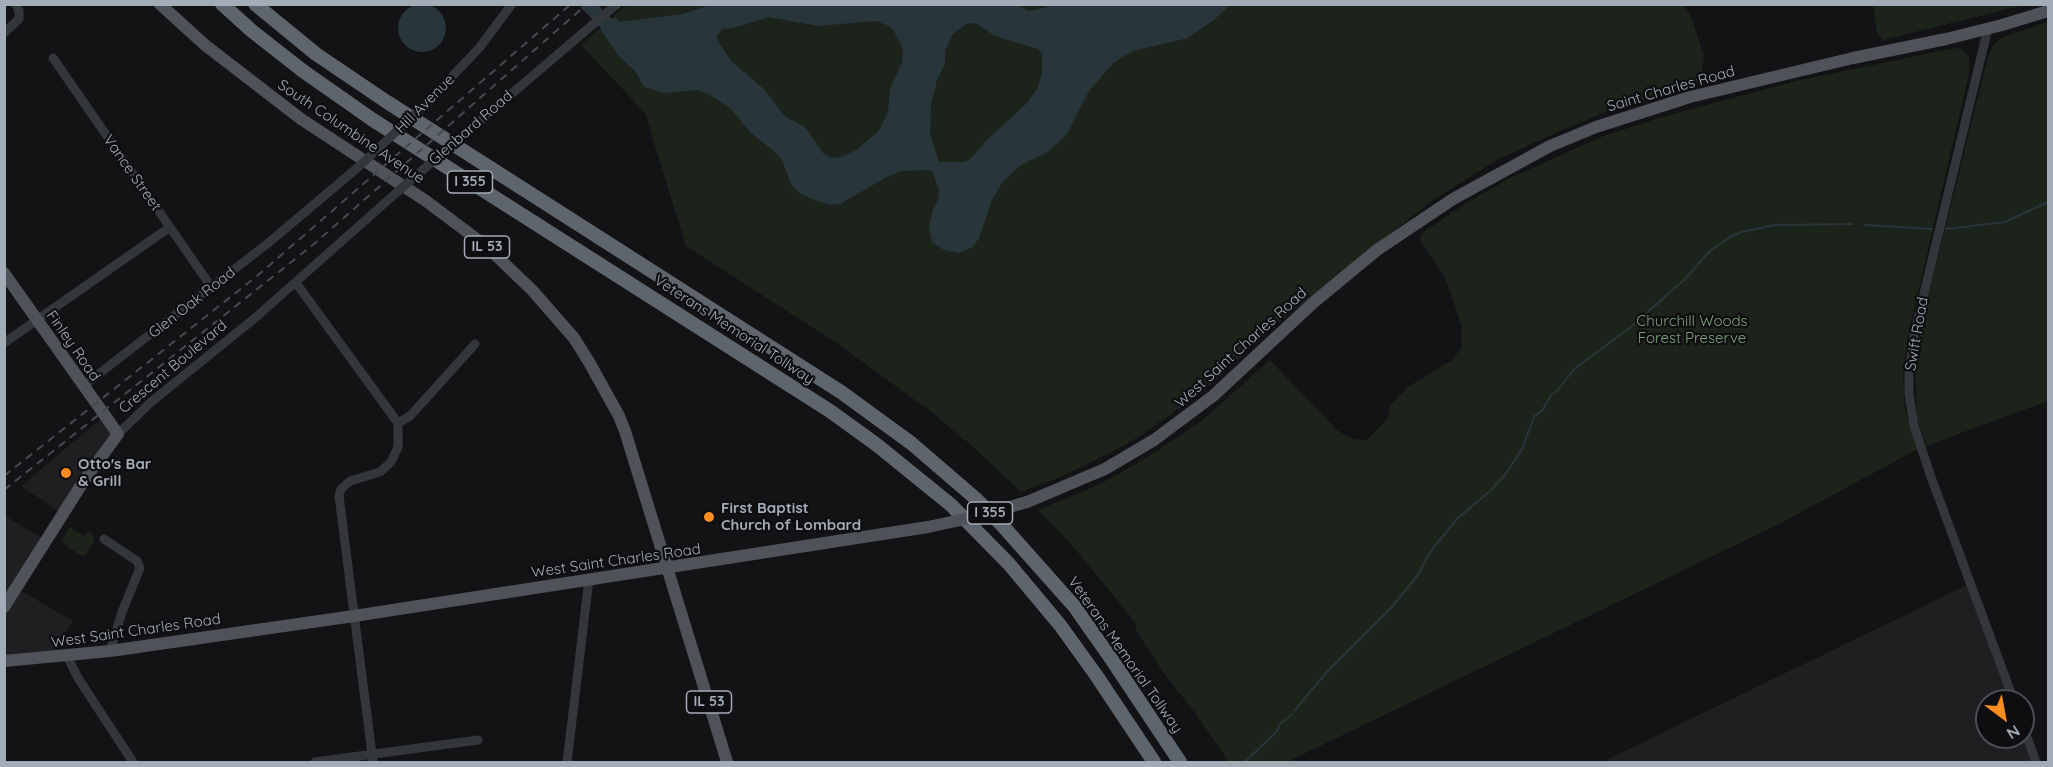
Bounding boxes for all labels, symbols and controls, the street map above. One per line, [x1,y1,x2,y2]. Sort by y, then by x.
street label: Saint Charles Road [1605,62,1737,116]
street label: Hill Avenue [392,71,458,137]
street label: South Columbine Avenue [274,76,428,188]
street label: Glenbard Road [426,87,516,169]
street label: Vance Street [99,131,165,215]
road number: I 355 [448,171,492,193]
road number: IL 53 [464,236,510,258]
street label: Glen Oak Road [145,264,239,342]
street label: Veterans Memorial Tollway [651,271,817,389]
street label: West Saint Charles Road [1172,284,1310,412]
street label: Swift Road [1902,296,1932,372]
street label: Finley Road [42,307,104,385]
park label: Churchill Woods Forest Preserve [1636,312,1748,347]
street label: Crescent Boulevard [115,317,231,417]
place label: Otto's Bar & Grill [78,455,151,490]
marker: Otto's Bar & Grill [59,466,73,480]
place label: First Baptist Church of Lombard [721,499,861,534]
road number: I 355 [968,502,1012,524]
marker: First Baptist Church of Lombard [702,510,716,524]
street label: West Saint Charles Road [530,540,702,582]
street label: Veterans Memorial Tollway [1064,573,1186,737]
street label: West Saint Charles Road [50,610,222,652]
north arrow [1975,689,2035,749]
road number: IL 53 [686,691,732,713]
text: N [2003,721,2024,744]

